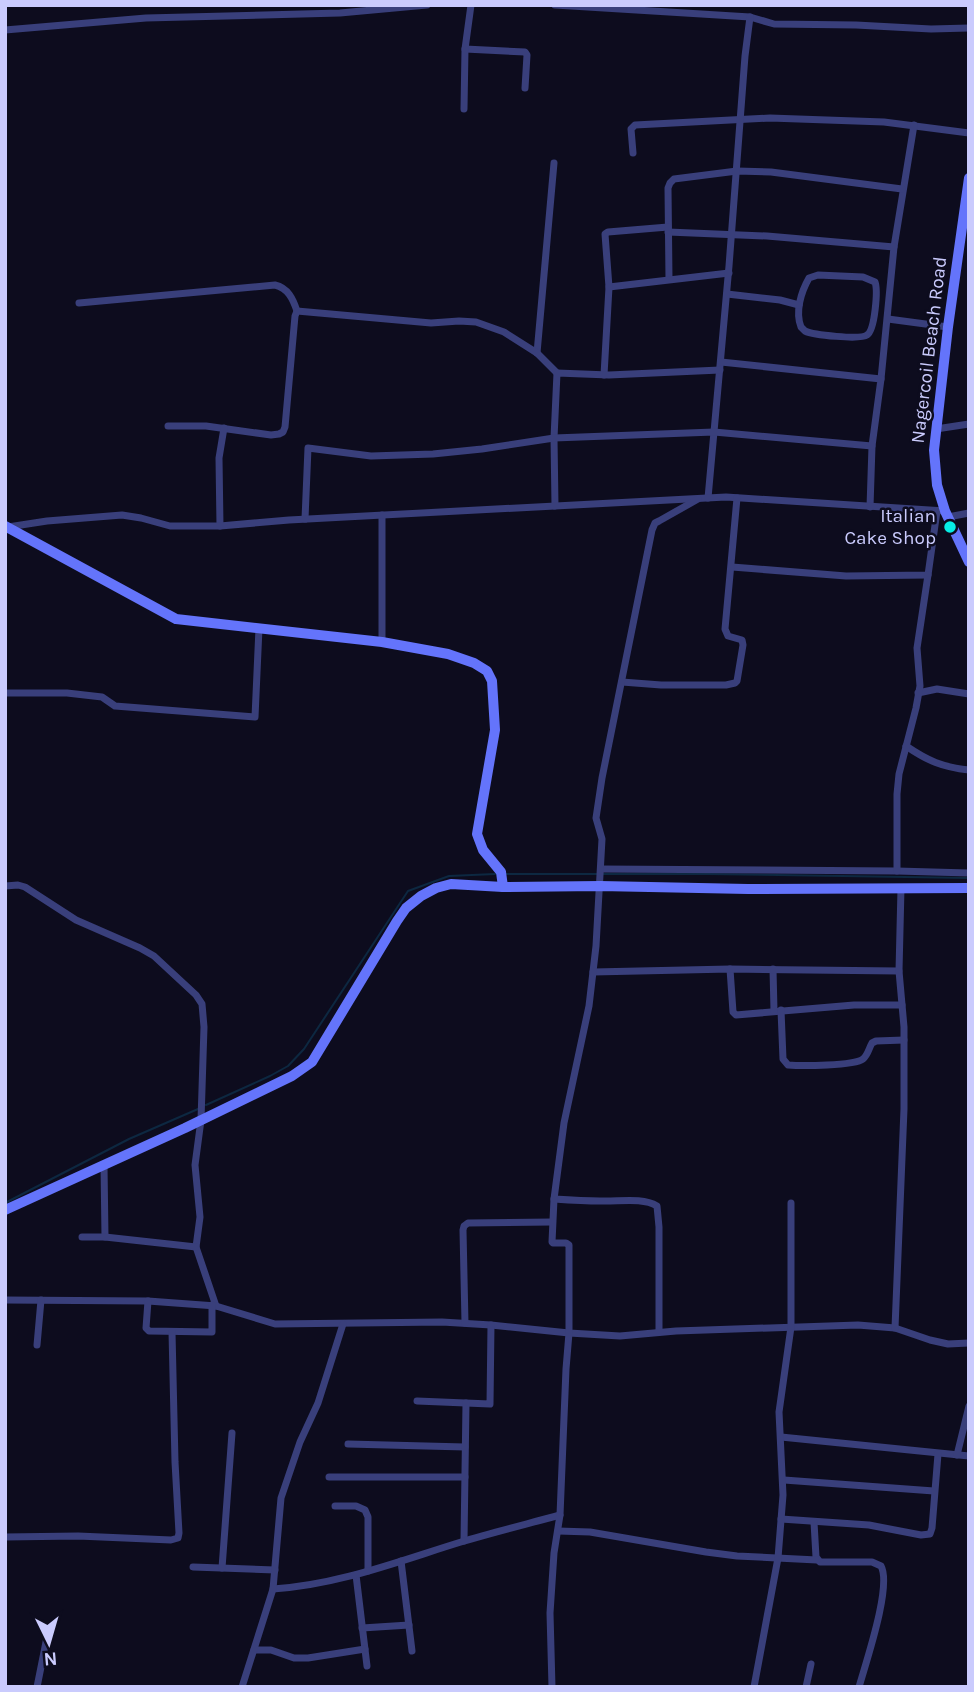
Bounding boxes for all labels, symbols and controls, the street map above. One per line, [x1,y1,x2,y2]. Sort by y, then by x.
street label: Nagercoil Beach Road [907,255,951,445]
place label: Italian Cake Shop [844,505,936,549]
marker: Italian Cake Shop [942,519,958,535]
north arrow [14,1608,84,1678]
text: N [43,1647,58,1670]

